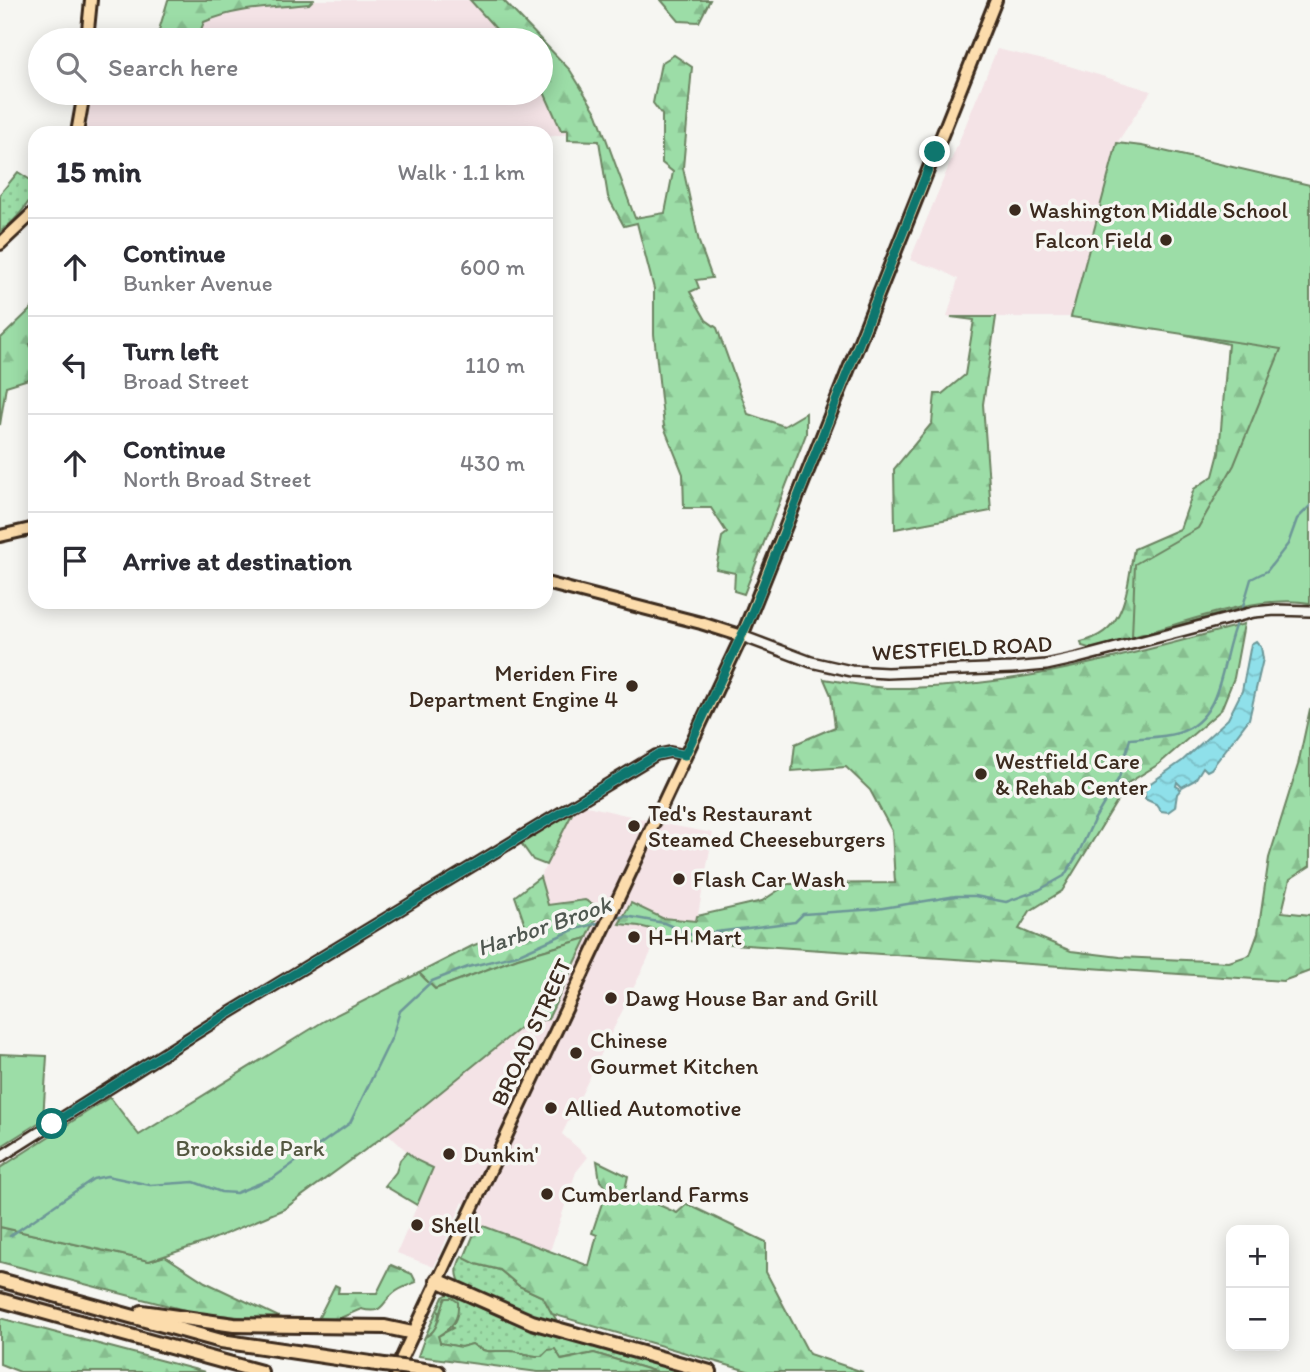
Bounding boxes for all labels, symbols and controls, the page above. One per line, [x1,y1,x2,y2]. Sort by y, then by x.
search box [28,28,553,105]
icon: search [52,48,90,86]
text: Search here [108,51,238,83]
route end [919,136,950,167]
text: 15 min [56,153,141,190]
text: Walk · 1.1 km [397,158,525,186]
place label: Washington Middle School [1029,196,1289,224]
marker: Washington Middle School [1007,202,1023,218]
place label: Falcon Field [1035,226,1152,254]
marker: Falcon Field [1158,232,1174,248]
text: Continue [123,237,226,269]
icon: ahead [56,248,94,286]
text: 600 m [460,253,525,281]
text: Bunker Avenue [123,269,273,297]
text: Turn left [123,335,219,367]
icon: left [56,346,94,384]
text: 110 m [465,351,525,379]
text: Broad Street [123,367,249,395]
text: Continue [123,433,226,465]
icon: ahead [56,444,94,482]
text: 430 m [460,449,525,477]
text: North Broad Street [123,465,311,493]
icon: arrive [56,542,94,580]
text: Arrive at destination [123,545,352,577]
street label: WESTFIELD ROAD [871,629,1053,667]
place label: Meriden Fire Department Engine 4 [408,659,618,713]
marker: Meriden Fire Department Engine 4 [624,678,640,694]
place label: Westfield Care & Rehab Center [995,747,1148,801]
marker: Westfield Care & Rehab Center [973,766,989,782]
place label: Ted's Restaurant Steamed Cheeseburgers [648,799,885,853]
marker: Ted's Restaurant Steamed Cheeseburgers [626,818,642,834]
place label: Flash Car Wash [693,865,845,893]
marker: Flash Car Wash [671,871,687,887]
water label: Harbor Brook [473,888,616,962]
place label: H-H Mart [648,923,742,951]
marker: H-H Mart [626,929,642,945]
street label: BROAD STREET [485,954,577,1110]
place label: Dawg House Bar and Grill [625,984,879,1012]
marker: Dawg House Bar and Grill [603,990,619,1006]
place label: Chinese Gourmet Kitchen [590,1026,759,1080]
marker: Chinese Gourmet Kitchen [568,1045,584,1061]
place label: Allied Automotive [565,1094,741,1122]
marker: Allied Automotive [543,1100,559,1116]
route start [36,1108,67,1139]
park label: Brookside Park [175,1134,325,1162]
place label: Dunkin' [463,1140,539,1168]
marker: Dunkin' [441,1146,457,1162]
place label: Cumberland Farms [561,1180,749,1208]
marker: Cumberland Farms [539,1186,555,1202]
place label: Shell [431,1211,481,1239]
marker: Shell [409,1217,425,1233]
map controls [1226,1225,1289,1351]
button: + [1226,1225,1289,1288]
button: − [1226,1288,1289,1351]

